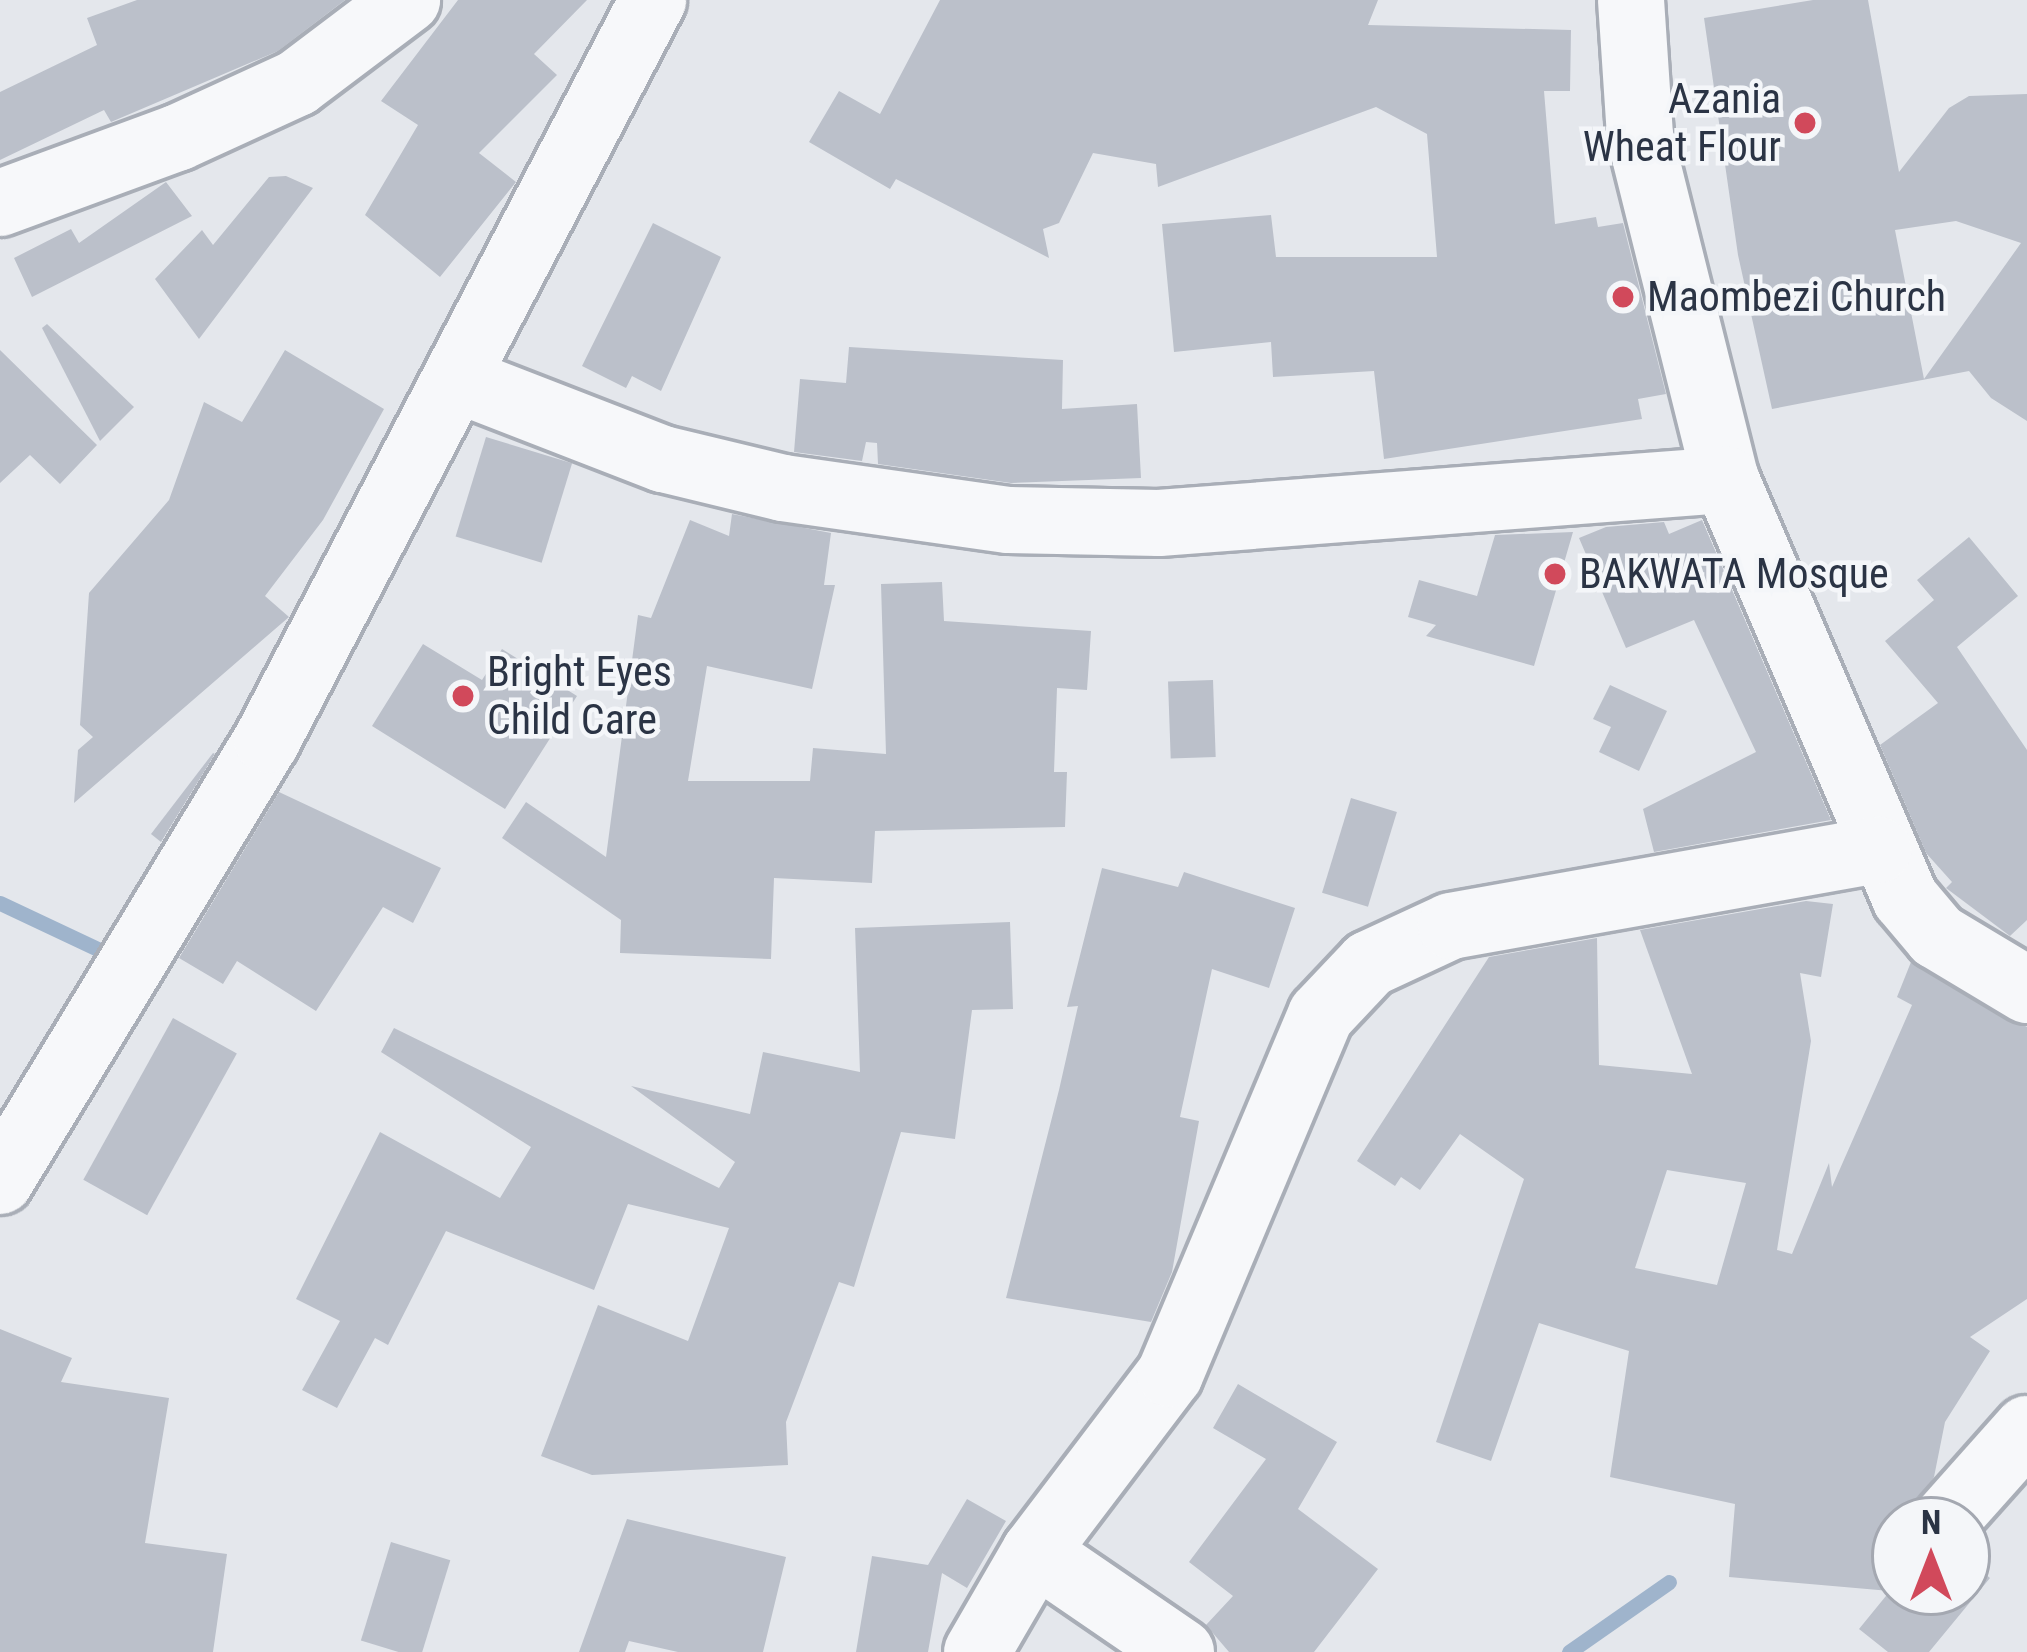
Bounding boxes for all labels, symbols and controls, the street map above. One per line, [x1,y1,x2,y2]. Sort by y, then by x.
place label: Azania Wheat Flour [1583,74,1781,172]
marker: Azania Wheat Flour [1792,110,1818,136]
place label: Maombezi Church [1647,272,1946,322]
marker: Maombezi Church [1610,284,1636,310]
place label: BAKWATA Mosque [1579,549,1889,599]
marker: BAKWATA Mosque [1542,561,1568,587]
place label: Bright Eyes Child Care [487,647,672,746]
marker: Bright Eyes Child Care [450,683,476,709]
north arrow [1871,1496,1991,1616]
text: N [1921,1503,1941,1542]

